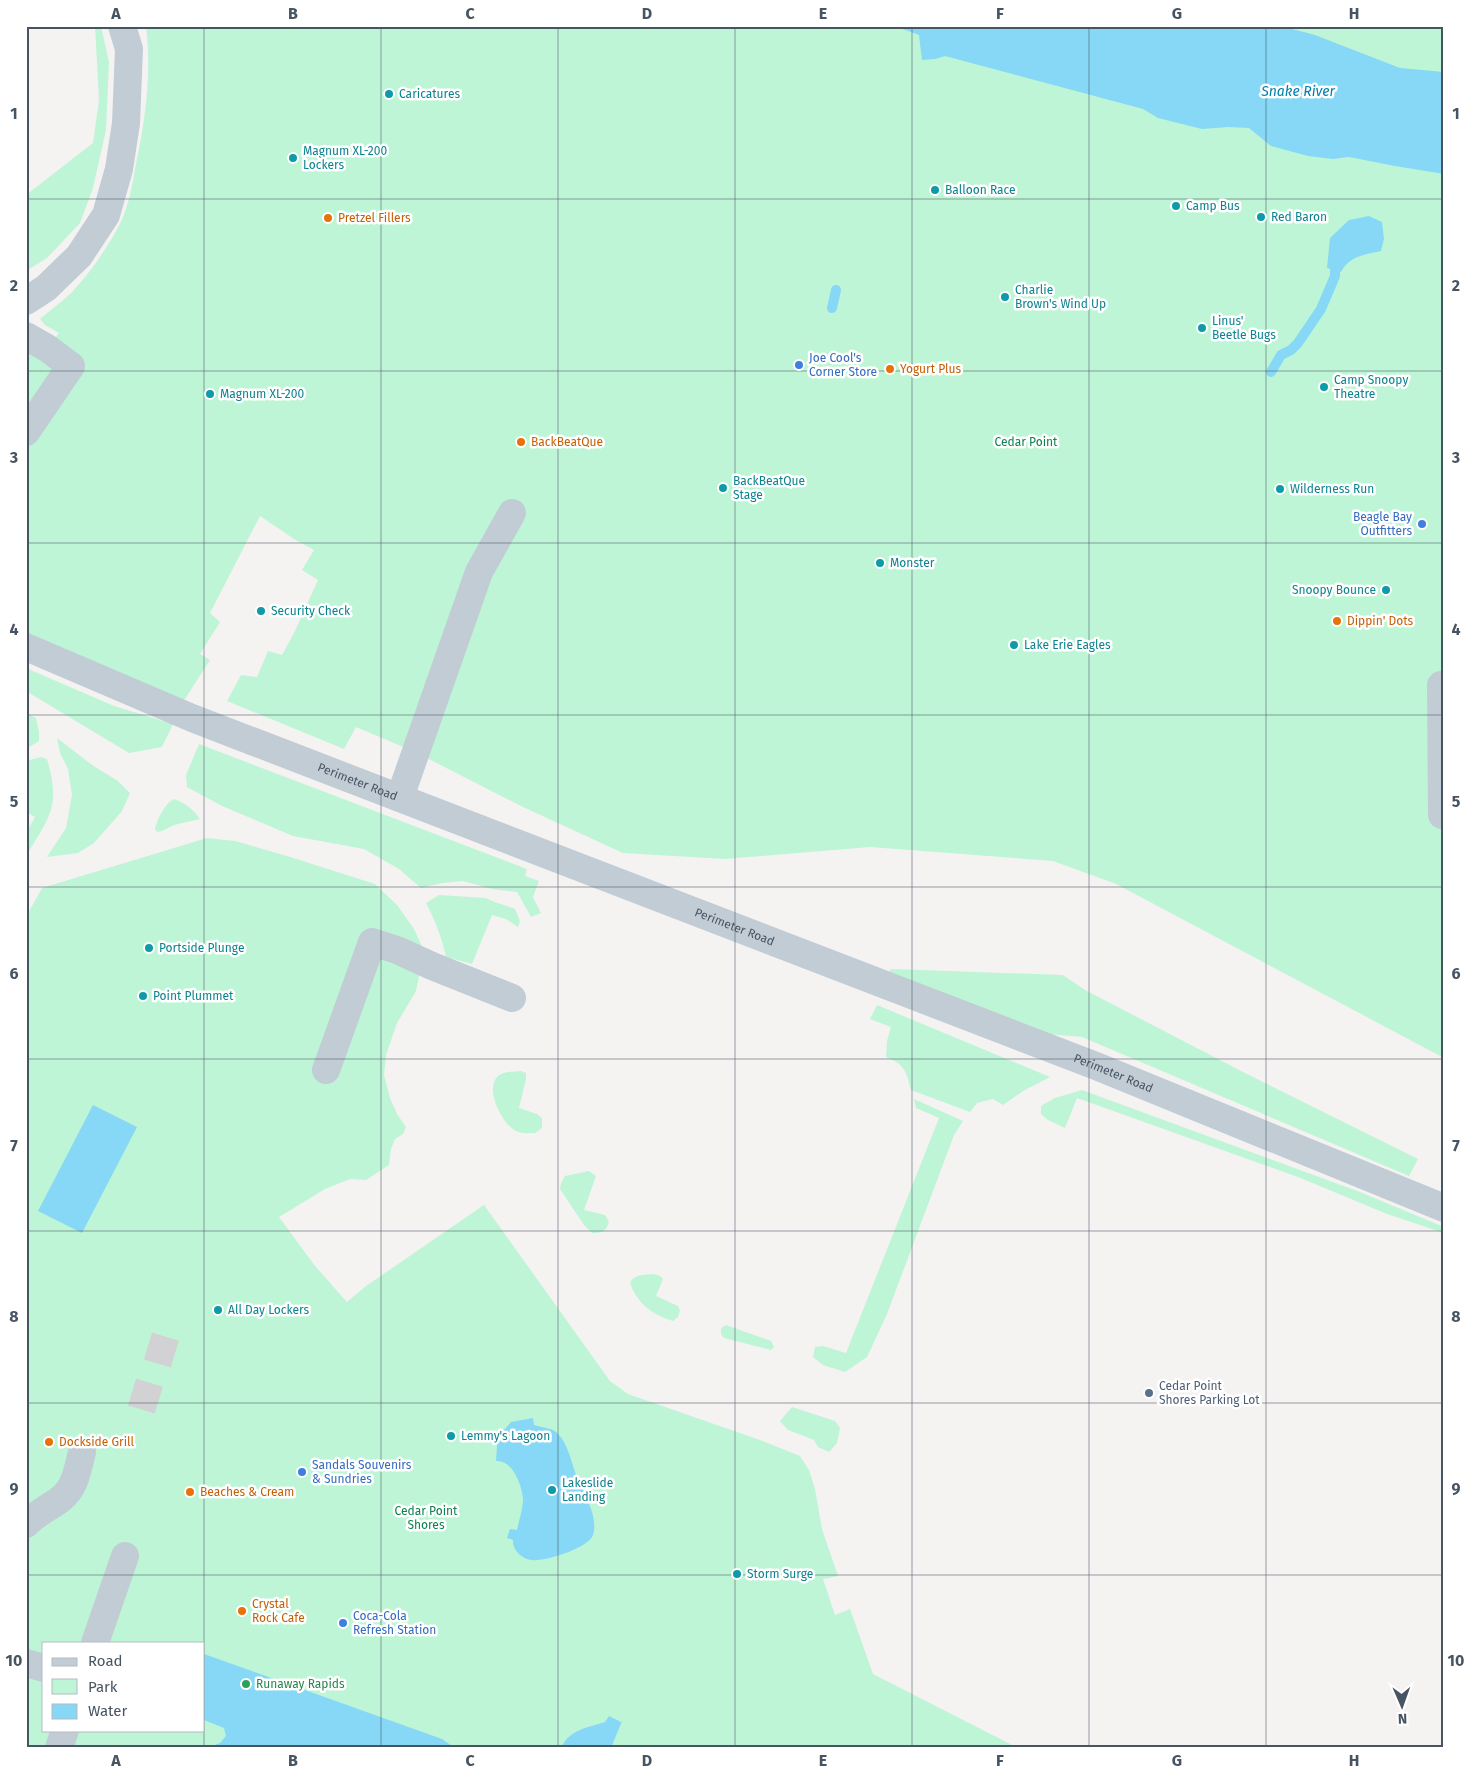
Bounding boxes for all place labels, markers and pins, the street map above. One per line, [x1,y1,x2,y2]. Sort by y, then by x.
place label: Caricatures [399,87,460,101]
marker: Caricatures [383,88,395,100]
place label: Magnum XL-200 Lockers [303,144,387,172]
marker: Magnum XL-200 Lockers [287,152,299,164]
place label: Balloon Race [945,183,1016,197]
marker: Balloon Race [929,184,941,196]
place label: Camp Bus [1186,199,1240,213]
marker: Camp Bus [1170,200,1182,212]
place label: Red Baron [1271,210,1327,224]
place label: Pretzel Fillers [338,211,411,225]
marker: Red Baron [1255,211,1267,223]
marker: Pretzel Fillers [322,212,334,224]
place label: Charlie Brown's Wind Up [1015,283,1106,311]
marker: Charlie Brown's Wind Up [999,291,1011,303]
place label: Linus' Beetle Bugs [1212,314,1276,342]
marker: Linus' Beetle Bugs [1196,322,1208,334]
place label: Joe Cool's Corner Store [809,351,877,379]
marker: Joe Cool's Corner Store [793,359,805,371]
place label: Yogurt Plus [900,362,962,376]
marker: Yogurt Plus [884,363,896,375]
place label: Camp Snoopy Theatre [1334,373,1408,401]
marker: Camp Snoopy Theatre [1318,381,1330,393]
place label: Magnum XL-200 [220,387,304,401]
marker: Magnum XL-200 [204,388,216,400]
place label: BackBeatQue [531,435,603,449]
marker: BackBeatQue [515,436,527,448]
place label: BackBeatQue Stage [733,474,805,502]
marker: BackBeatQue Stage [717,482,729,494]
place label: Wilderness Run [1290,482,1374,496]
marker: Wilderness Run [1274,483,1286,495]
place label: Beagle Bay Outfitters [1353,510,1412,538]
marker: Beagle Bay Outfitters [1416,518,1428,530]
place label: Monster [890,556,935,570]
marker: Monster [874,557,886,569]
place label: Snoopy Bounce [1292,583,1376,597]
marker: Snoopy Bounce [1380,584,1392,596]
place label: Security Check [271,604,351,618]
marker: Security Check [255,605,267,617]
place label: Dippin' Dots [1347,614,1414,628]
marker: Dippin' Dots [1331,615,1343,627]
place label: Lake Erie Eagles [1024,638,1111,652]
marker: Lake Erie Eagles [1008,639,1020,651]
place label: Portside Plunge [159,941,244,955]
marker: Portside Plunge [143,942,155,954]
place label: Point Plummet [153,989,234,1003]
marker: Point Plummet [137,990,149,1002]
place label: All Day Lockers [228,1303,310,1317]
marker: All Day Lockers [212,1304,224,1316]
place label: Cedar Point Shores Parking Lot [1159,1379,1260,1407]
marker: Cedar Point Shores Parking Lot [1143,1387,1155,1399]
place label: Lemmy's Lagoon [461,1429,550,1443]
marker: Lemmy's Lagoon [445,1430,457,1442]
place label: Dockside Grill [59,1435,135,1449]
marker: Dockside Grill [43,1436,55,1448]
place label: Sandals Souvenirs & Sundries [312,1458,412,1486]
marker: Sandals Souvenirs & Sundries [296,1466,308,1478]
place label: Lakeslide Landing [562,1476,613,1504]
marker: Lakeslide Landing [546,1484,558,1496]
place label: Beaches & Cream [200,1485,294,1499]
marker: Beaches & Cream [184,1486,196,1498]
place label: Storm Surge [747,1567,813,1581]
marker: Storm Surge [731,1568,743,1580]
place label: Crystal Rock Cafe [252,1597,305,1625]
marker: Crystal Rock Cafe [236,1605,248,1617]
place label: Coca-Cola Refresh Station [353,1609,436,1637]
marker: Coca-Cola Refresh Station [337,1617,349,1629]
place label: Runaway Rapids [256,1677,345,1691]
marker: Runaway Rapids [240,1678,252,1690]

